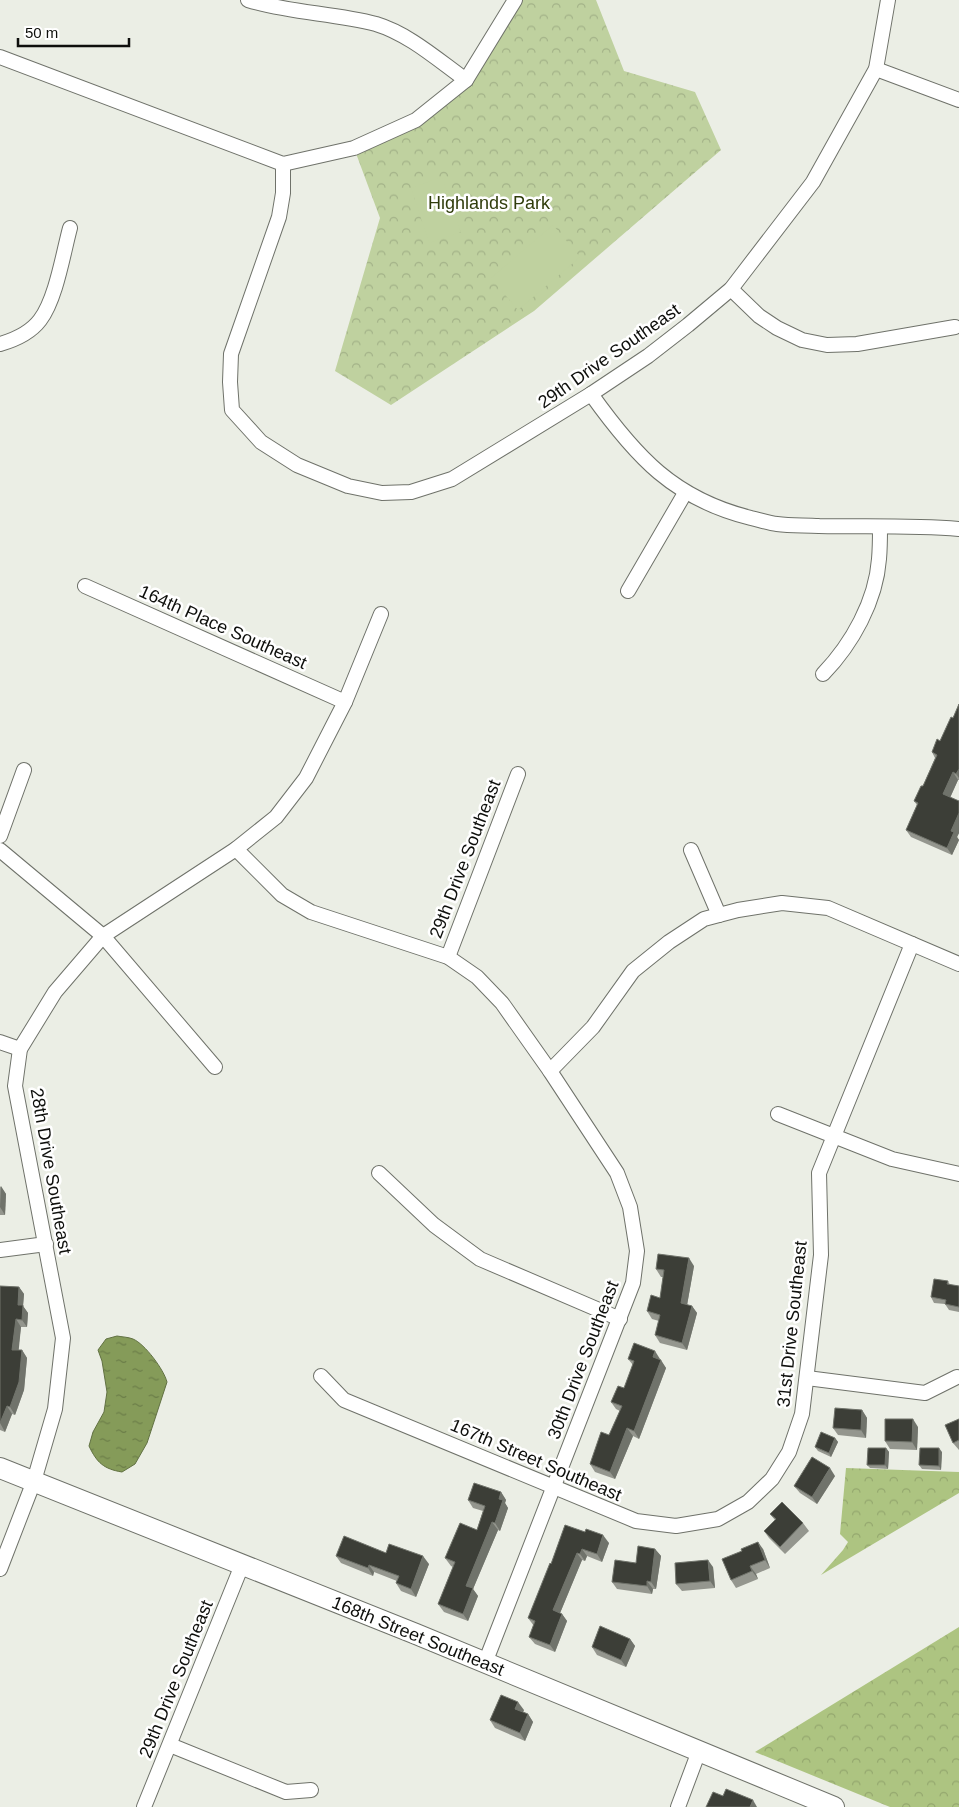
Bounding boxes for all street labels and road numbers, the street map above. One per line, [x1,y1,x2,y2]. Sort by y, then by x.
street label: 29th Drive Southeast [534,300,684,412]
street label: 164th Place Southeast [136,581,310,673]
street label: 29th Drive Southeast [426,777,504,941]
street label: 28th Drive Southeast [27,1086,75,1256]
street label: 31st Drive Southeast [773,1240,811,1408]
street label: 30th Drive Southeast [544,1278,622,1442]
street label: 167th Street Southeast [447,1415,625,1505]
street label: 168th Street Southeast [329,1592,507,1680]
street label: 29th Drive Southeast [135,1597,217,1761]

